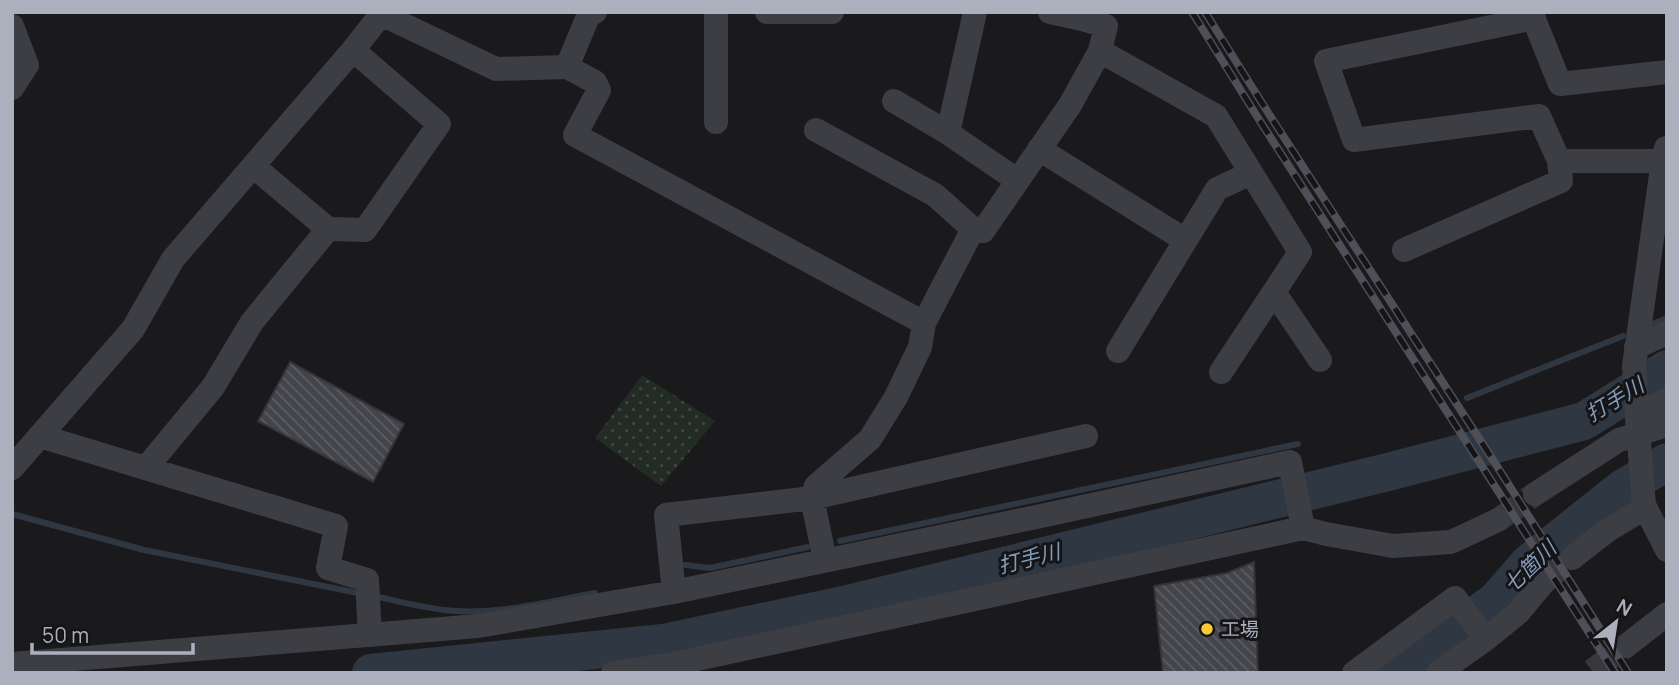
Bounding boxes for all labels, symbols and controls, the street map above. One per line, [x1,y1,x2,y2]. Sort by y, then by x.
water label: 打手川 [1580,370,1650,427]
water label: 七箇川 [1497,533,1563,598]
water label: 打手川 [995,536,1065,579]
north arrow [1581,587,1651,657]
text: N [1612,593,1637,622]
scale bar [32,612,192,656]
place label: 工場 [1221,616,1259,642]
text: 50 m [42,621,89,649]
marker: 工場 [1199,621,1215,637]

